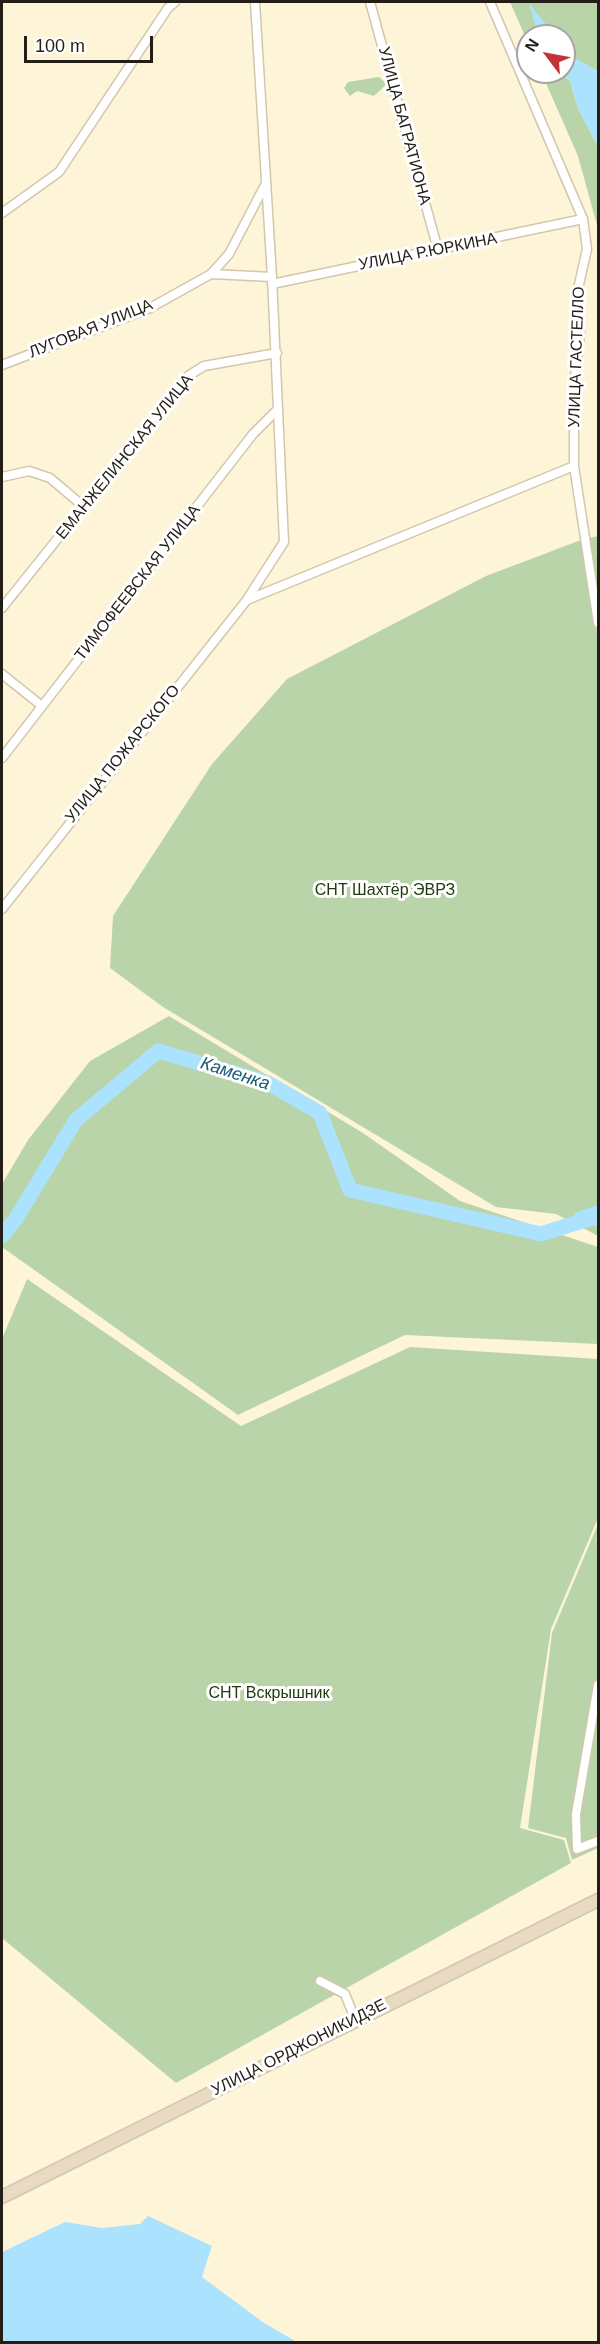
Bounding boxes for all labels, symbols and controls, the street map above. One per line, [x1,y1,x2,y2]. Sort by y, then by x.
scale bar [27,24,156,62]
north arrow [516,24,576,84]
text: 100 m [35,36,85,56]
text: N [522,36,542,55]
street label: УЛИЦА БАГРАТИОНА [374,45,434,207]
street label: УЛИЦА Р.ЮРКИНА [357,229,499,275]
street label: УЛИЦА ГАСТЕЛЛО [565,286,589,428]
street label: ЛУГОВАЯ УЛИЦА [26,295,156,363]
street label: ЕМАНЖЕЛИНСКАЯ УЛИЦА [52,371,198,543]
street label: ТИМОФЕЕВСКАЯ УЛИЦА [71,501,205,665]
street label: УЛИЦА ПОЖАРСКОГО [62,681,184,827]
park label: СНТ Шахтёр ЭВРЗ [315,881,455,901]
water label: Каменка [198,1053,272,1095]
park label: СНТ Вскрышник [208,1684,330,1704]
street label: УЛИЦА ОРДЖОНИКИДЗЕ [208,1996,390,2100]

